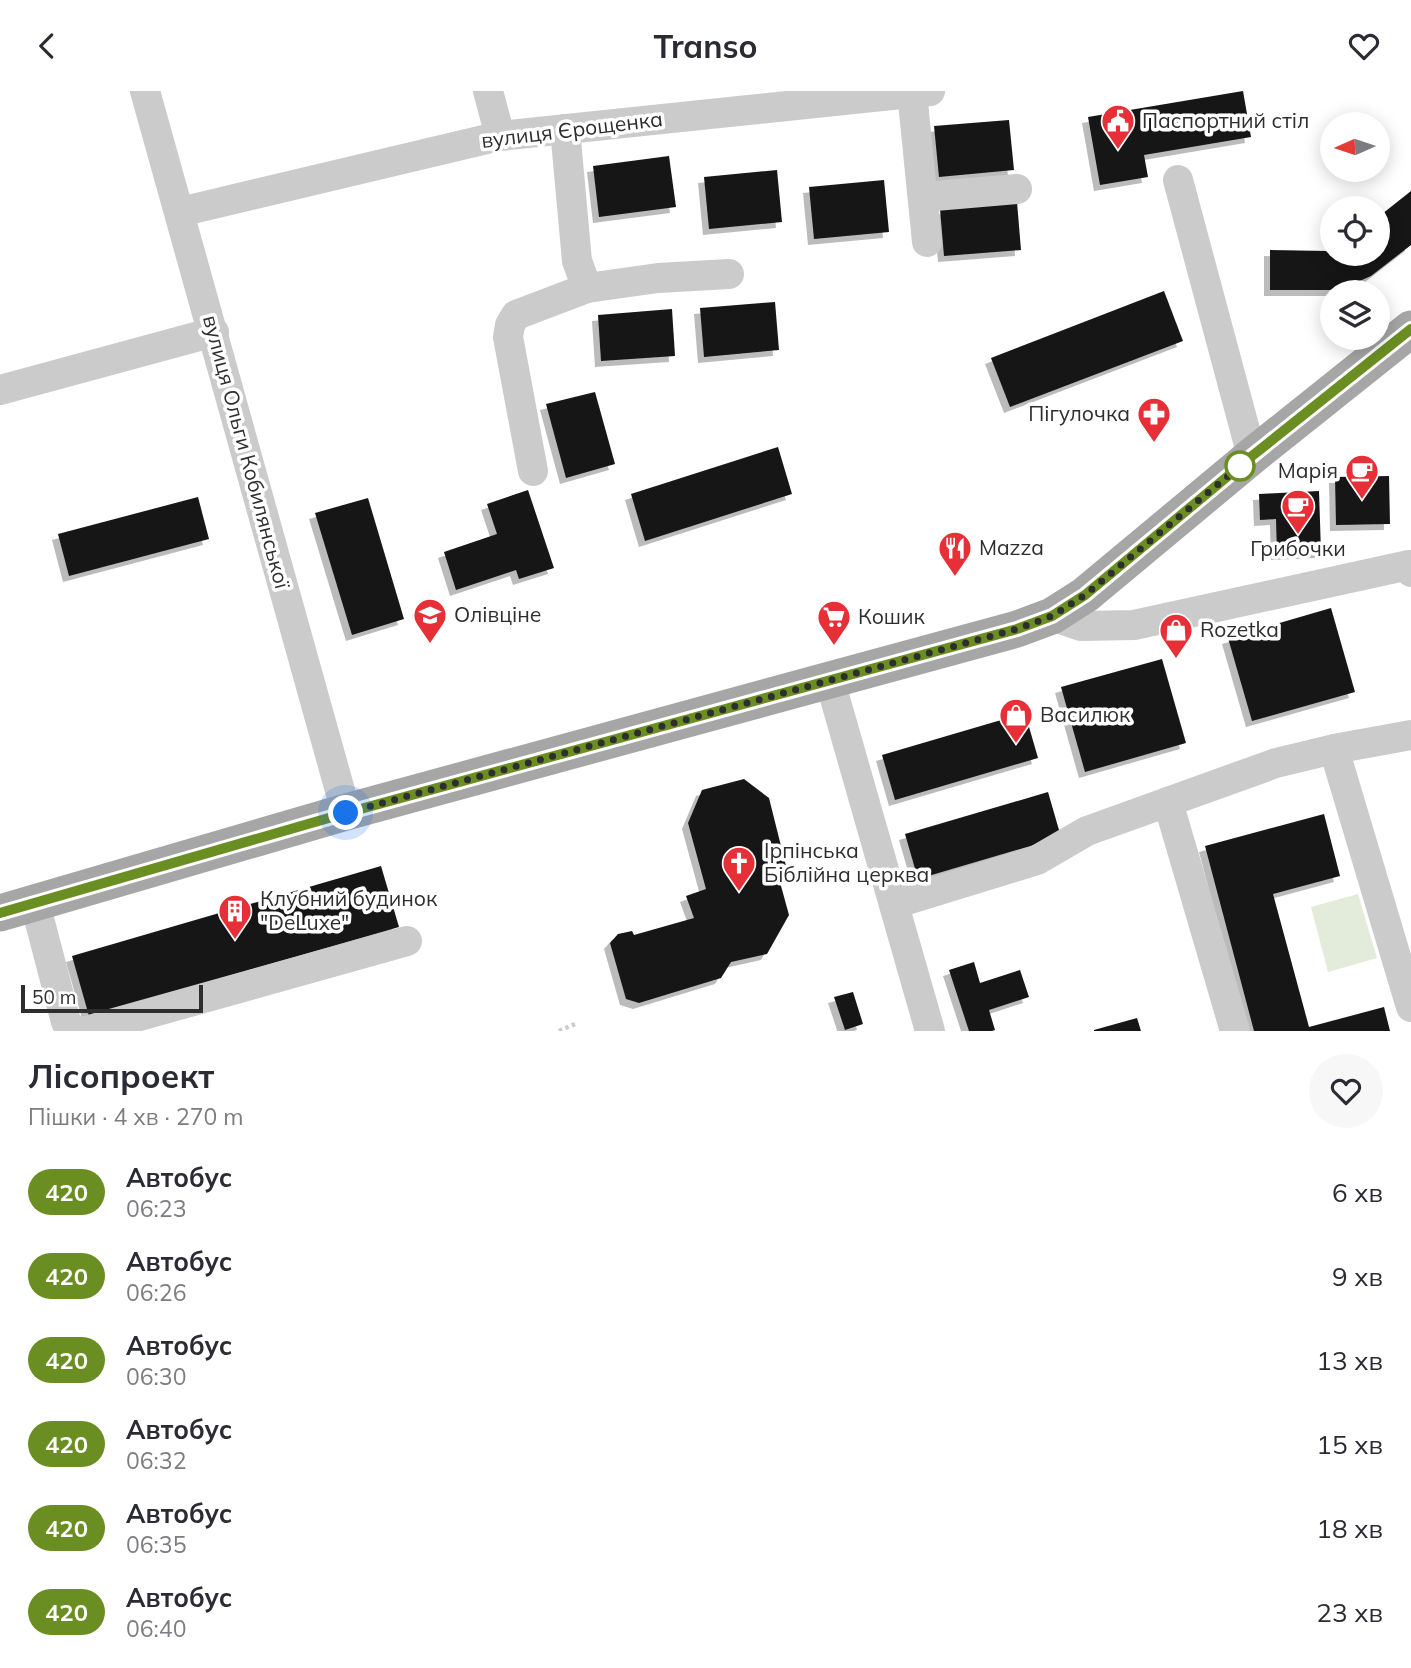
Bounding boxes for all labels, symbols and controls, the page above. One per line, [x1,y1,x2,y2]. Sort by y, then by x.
text: Transo [654,26,757,66]
icon: back [28,27,66,65]
icon: heart [1345,27,1383,65]
public building icon: Паспортний стіл [1099,102,1137,151]
street label: вулиця Єрощенка [480,105,664,153]
place label: Паспортний стіл [1142,107,1309,133]
north arrow [1320,112,1390,182]
map controls [1320,112,1390,350]
button: locate [1320,196,1390,266]
button: layers [1320,280,1390,350]
street label: вулиця Ольги Кобилянської [198,312,296,592]
pharmacy icon: Пігулочка [1135,395,1173,444]
place label: Пігулочка [1028,400,1130,426]
unlabelled marker [1225,451,1255,481]
cafe icon: Марія [1343,452,1381,501]
place label: Марія [1278,457,1338,483]
cafe icon: Грибочки [1279,487,1317,536]
restaurant icon: Mazza [936,529,974,578]
place label: Mazza [979,534,1044,560]
place label: Грибочки [1250,535,1346,561]
school or university icon: Олівціне [411,596,449,645]
supermarket icon: Кошик [815,598,853,647]
place label: Олівціне [454,601,542,627]
place label: Кошик [858,603,926,629]
shop icon: Rozetka [1157,611,1195,660]
place label: Rozetka [1200,616,1279,642]
shop icon: Василюк [997,696,1035,745]
place label: Василюк [1040,701,1131,727]
your location [328,795,363,830]
place label: Ірпінська Біблійна церква [764,837,929,887]
church icon: Ірпінська Біблійна церква [720,844,758,893]
place label: Клубний будинок "DeLuxe" [260,885,438,935]
building icon: Клубний будинок "DeLuxe" [216,892,254,941]
scale bar [21,982,203,1014]
text: 50 m [32,985,76,1009]
button: heart [1309,1054,1383,1128]
text: Лісопроект [28,1055,214,1096]
text: Пішки · 4 хв · 270 m [28,1102,244,1131]
text: Автобус [126,1161,232,1194]
text: 6 хв [1332,1176,1383,1209]
text: 420 [45,1177,88,1207]
text: 06:23 [126,1194,186,1223]
text: Автобус [126,1245,232,1278]
text: 9 хв [1332,1260,1383,1293]
text: 420 [45,1261,88,1291]
text: 06:26 [126,1278,186,1307]
text: Автобус [126,1329,232,1362]
text: 13 хв [1316,1344,1383,1377]
text: 420 [45,1345,88,1375]
text: 06:30 [126,1362,186,1391]
text: Автобус [126,1413,232,1446]
text: 15 хв [1316,1428,1383,1461]
text: 420 [45,1429,88,1459]
text: 06:32 [126,1446,186,1475]
text: Автобус [126,1497,232,1530]
text: 18 хв [1316,1512,1383,1545]
text: 420 [45,1513,88,1543]
text: 06:35 [126,1530,186,1559]
text: Автобус [126,1581,232,1614]
text: 23 хв [1316,1596,1383,1629]
text: 420 [45,1597,88,1627]
text: 06:40 [126,1614,186,1643]

